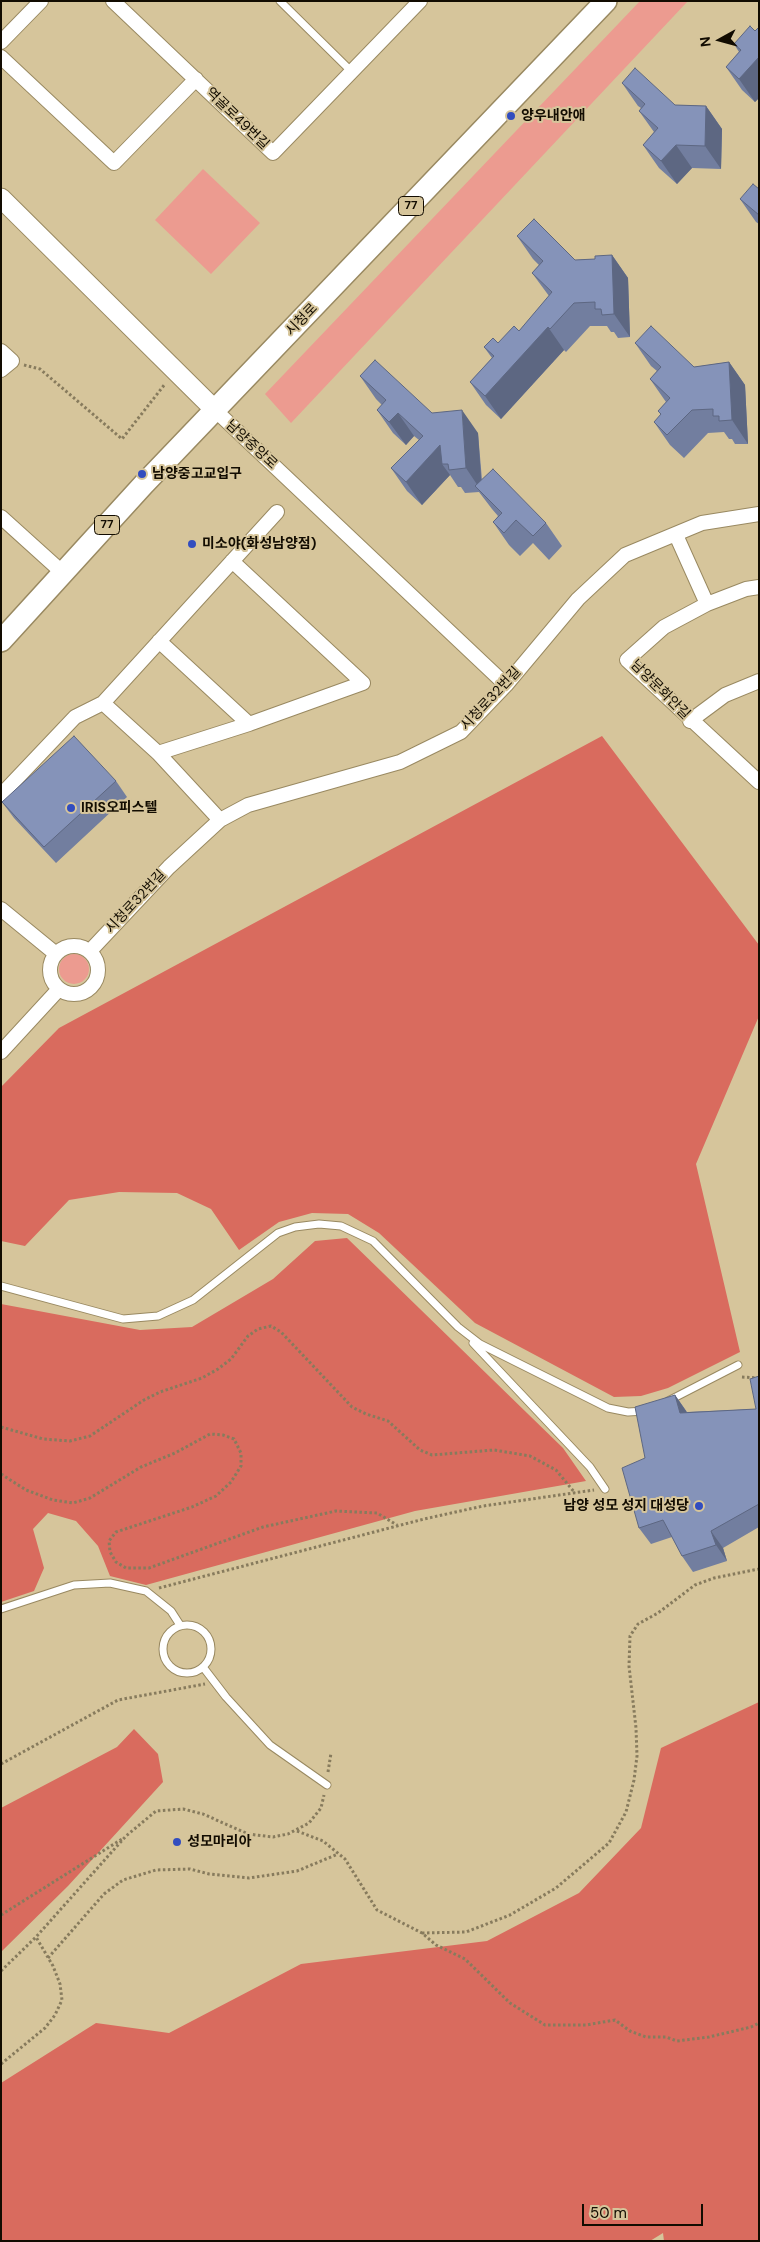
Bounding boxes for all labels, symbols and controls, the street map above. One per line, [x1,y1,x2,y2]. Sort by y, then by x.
north arrow [695,15,745,65]
text: N [696,36,715,48]
street label: 역골로49번길 [202,85,272,153]
place label: 양우내안애 [521,108,585,124]
marker: 양우내안애 [505,110,517,122]
road number: 77 [398,197,424,216]
street label: 시청로 [283,300,321,340]
street label: 남양중앙로 [222,417,280,473]
place label: 남양중고교입구 [152,466,242,482]
marker: 남양중고교입구 [136,468,148,480]
road number: 77 [94,516,120,534]
place label: 미소야(화성남양점) [202,536,316,552]
marker: 미소야(화성남양점) [186,538,198,550]
street label: 남양문화안길 [627,657,693,723]
street label: 시청로32번길 [457,664,525,734]
place label: IRIS오피스텔 [81,800,157,816]
marker: IRIS오피스텔 [65,802,77,814]
street label: 시청로32번길 [102,867,170,937]
place label: 남양 성모 성지 대성당 [563,1498,689,1514]
marker: 남양 성모 성지 대성당 [693,1500,705,1512]
place label: 성모마리아 [187,1834,251,1850]
marker: 성모마리아 [171,1836,183,1848]
scale bar [585,2194,706,2226]
text: 50 m [590,2203,627,2223]

